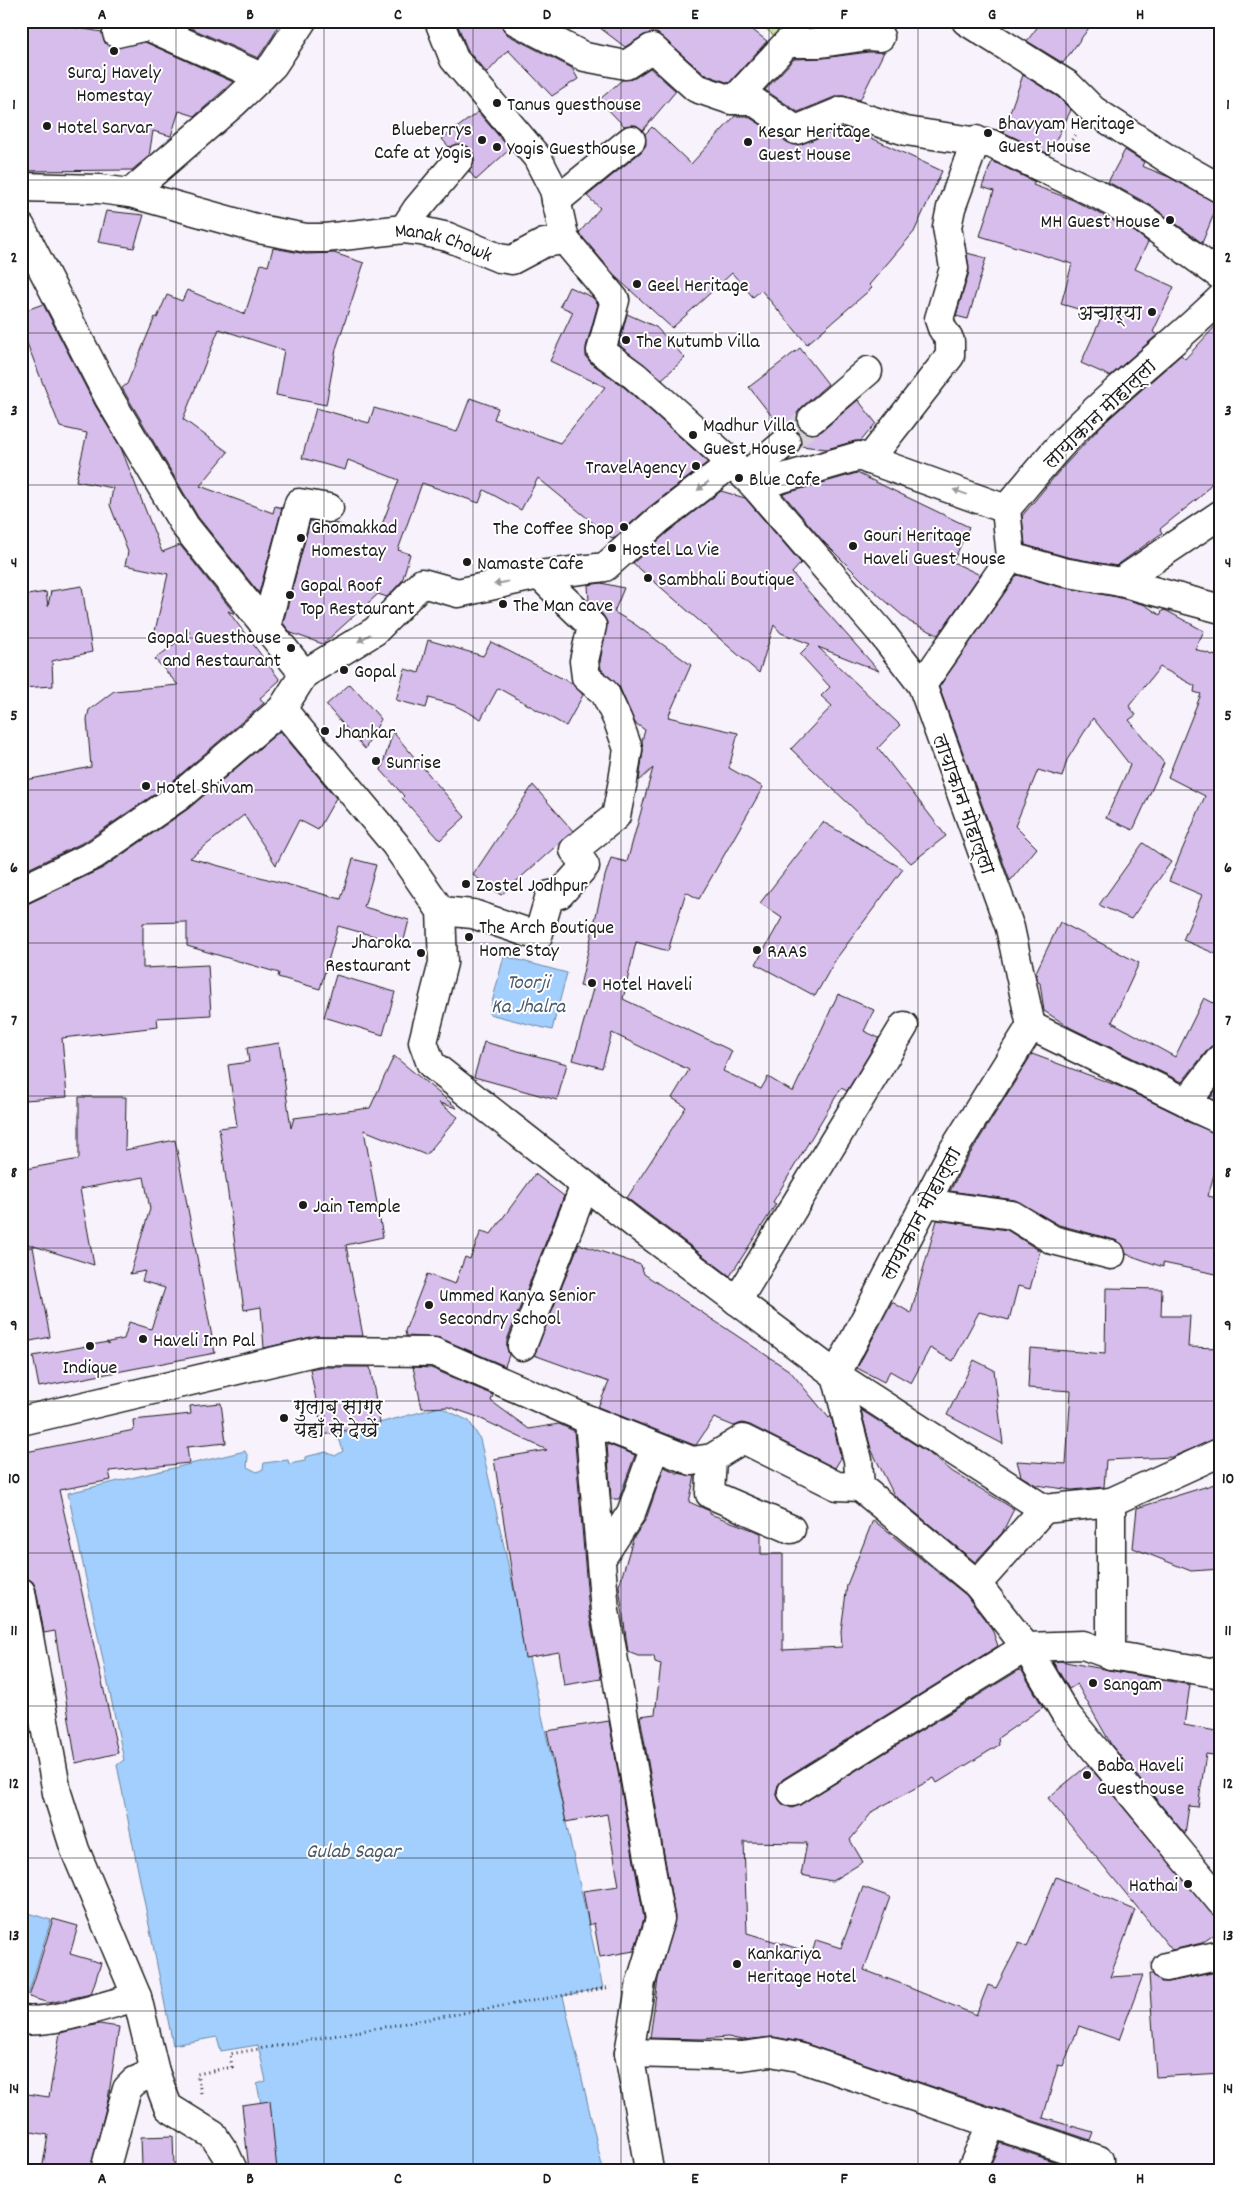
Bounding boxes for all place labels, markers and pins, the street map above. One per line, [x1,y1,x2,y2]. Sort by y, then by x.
marker: Suraj Havely Homestay [108,45,120,57]
place label: Suraj Havely Homestay [67,60,162,111]
place label: Tanus guesthouse [507,92,641,120]
marker: Tanus guesthouse [491,97,503,109]
place label: Bhavyam Heritage Guest House [998,111,1135,162]
place label: Hotel Sarvar [57,115,153,143]
place label: Blueberrys Cafe at Yogis [374,117,472,168]
place label: Kesar Heritage Guest House [758,119,870,170]
marker: Hotel Sarvar [41,120,53,132]
marker: Bhavyam Heritage Guest House [982,127,994,139]
marker: Blueberrys Cafe at Yogis [476,134,488,146]
place label: Yogis Guesthouse [507,136,636,164]
marker: Kesar Heritage Guest House [742,136,754,148]
marker: Yogis Guesthouse [491,141,503,153]
place label: MH Guest House [1041,209,1160,237]
marker: MH Guest House [1164,214,1176,226]
place label: Geel Heritage [647,273,749,301]
marker: Geel Heritage [631,278,643,290]
place label: अचार्या [1077,301,1143,329]
marker: अचार्या [1146,306,1158,318]
place label: The Kutumb Villa [636,329,760,357]
marker: The Kutumb Villa [620,334,632,346]
place label: Madhur Villa Guest House [703,413,796,464]
marker: Madhur Villa Guest House [687,429,699,441]
place label: TravelAgency [585,455,687,483]
marker: TravelAgency [690,460,702,472]
place label: Blue Cafe [749,467,821,495]
marker: Blue Cafe [733,472,745,484]
place label: Ghomakkad Homestay [311,515,397,566]
place label: The Coffee Shop [493,516,614,544]
marker: The Coffee Shop [618,521,630,533]
place label: Gouri Heritage Haveli Guest House [863,523,1006,574]
marker: Ghomakkad Homestay [295,532,307,544]
place label: Hostel La Vie [622,537,719,565]
marker: Gouri Heritage Haveli Guest House [847,540,859,552]
marker: Hostel La Vie [606,542,618,554]
place label: Namaste Cafe [477,551,584,579]
marker: Namaste Cafe [461,556,473,568]
place label: Sambhali Boutique [658,567,795,595]
marker: Sambhali Boutique [642,572,654,584]
place label: Gopal Roof Top Restaurant [300,573,415,624]
marker: Gopal Roof Top Restaurant [284,589,296,601]
place label: The Man cave [513,593,613,621]
marker: The Man cave [497,598,509,610]
place label: Gopal Guesthouse and Restaurant [147,625,281,676]
marker: Gopal Guesthouse and Restaurant [285,642,297,654]
place label: Gopal [354,659,397,687]
marker: Gopal [338,664,350,676]
place label: Jhankar [335,720,396,748]
marker: Jhankar [319,725,331,737]
place label: Sunrise [386,750,441,778]
marker: Sunrise [370,755,382,767]
place label: Hotel Shivam [156,775,254,803]
marker: Hotel Shivam [140,780,152,792]
place label: Zostel Jodhpur [476,873,588,901]
marker: Zostel Jodhpur [460,878,472,890]
place label: The Arch Boutique Home Stay [479,915,614,966]
place label: Jharoka Restaurant [325,930,412,981]
marker: The Arch Boutique Home Stay [463,931,475,943]
place label: RAAS [767,939,807,967]
marker: RAAS [751,944,763,956]
marker: Jharoka Restaurant [415,947,427,959]
place label: Hotel Haveli [602,972,692,1000]
marker: Hotel Haveli [586,977,598,989]
place label: Jain Temple [313,1194,401,1222]
marker: Jain Temple [297,1199,309,1211]
place label: Ummed Kanya Senior Secondry School [439,1283,596,1334]
marker: Ummed Kanya Senior Secondry School [423,1299,435,1311]
place label: Haveli Inn Pal [153,1328,255,1356]
marker: Haveli Inn Pal [137,1333,149,1345]
marker: Indique [84,1340,96,1352]
place label: Indique [63,1355,118,1383]
place label: गुलाब सागर यहाँ से देखें [293,1395,383,1446]
marker: गुलाब सागर यहाँ से देखें [278,1412,290,1424]
place label: Sangam [1103,1672,1162,1700]
marker: Sangam [1087,1677,1099,1689]
place label: Baba Haveli Guesthouse [1097,1753,1184,1804]
marker: Baba Haveli Guesthouse [1081,1769,1093,1781]
place label: Hathai [1129,1873,1178,1901]
marker: Hathai [1182,1878,1194,1890]
place label: Kankariya Heritage Hotel [747,1941,856,1992]
marker: Kankariya Heritage Hotel [731,1958,743,1970]

